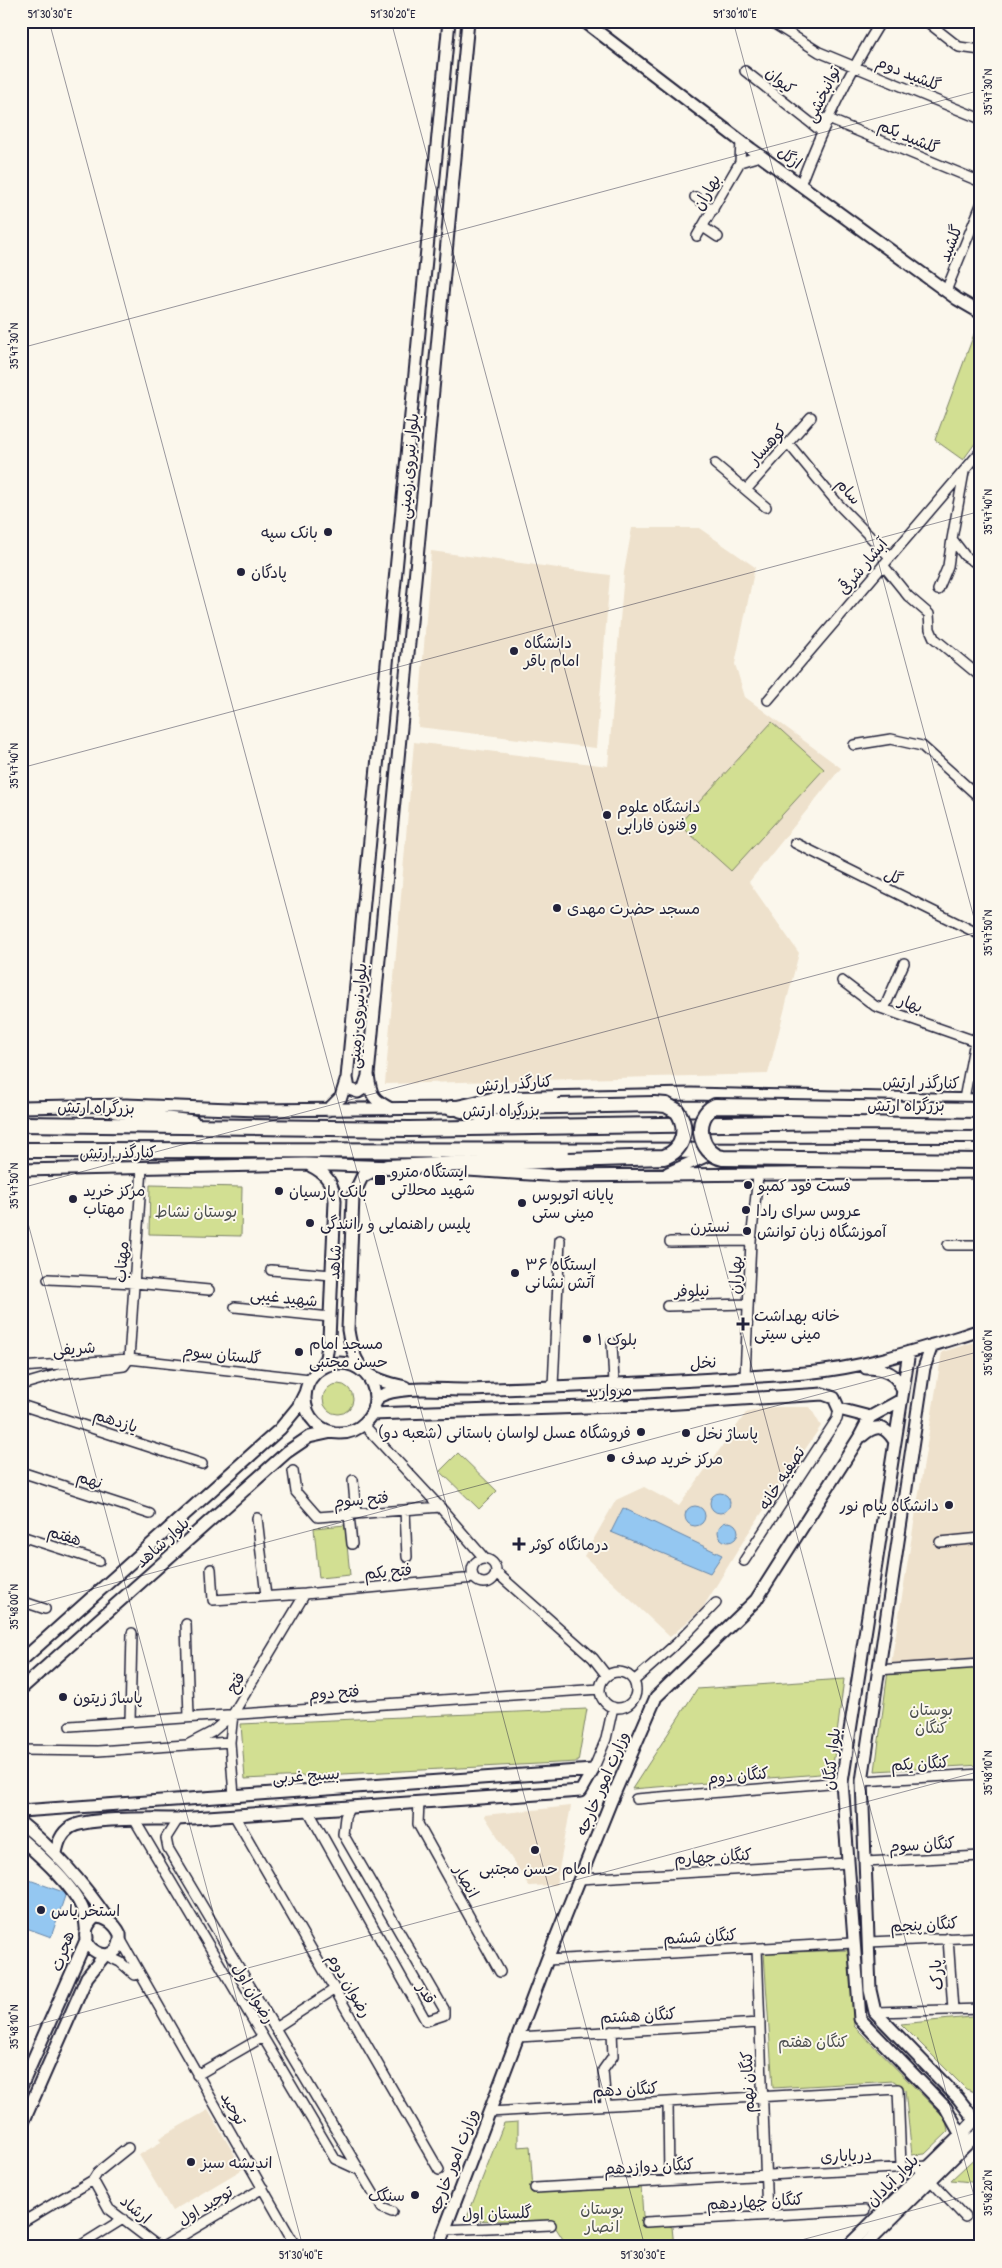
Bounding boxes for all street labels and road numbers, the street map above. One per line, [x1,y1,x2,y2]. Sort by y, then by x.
street label: گلشيد دوم [873,50,945,98]
street label: کیوان [761,61,801,99]
street label: توانبخشی [799,62,845,126]
street label: گلشيد يكم [874,113,943,161]
street label: ازگل [773,140,807,174]
street label: بهاران [687,170,725,214]
street label: گلشید [933,221,967,265]
street label: بلوار نیروی زمینی [392,412,424,520]
street label: کوهسار [742,419,791,471]
street label: سام [830,473,867,510]
street label: آبشار شرقی [832,532,893,599]
street label: گل [881,862,907,890]
street label: بلوار نیروی زمینی [342,962,372,1070]
street label: بهار [894,988,926,1017]
street label: کنارگذر ارتش [475,1069,553,1097]
street label: کنارگذر ارتش [882,1070,960,1094]
street label: بزرگراه ارتش [867,1094,945,1116]
street label: بزرگراه ارتش [57,1095,135,1119]
street label: بزرگراه ارتش [462,1098,540,1122]
street label: کنارگذر ارتش [79,1140,157,1164]
street label: نسترن [690,1215,730,1237]
street label: مهتاب [109,1240,133,1284]
street label: شاهد [322,1244,346,1280]
street label: بهاران [723,1255,747,1295]
street label: نیلوفر [672,1278,710,1302]
street label: شهید غیبی [249,1283,319,1311]
street label: شریفی [52,1336,96,1360]
street label: گلستان سوم [181,1339,262,1371]
street label: نخل [689,1350,717,1374]
street label: مروارید [585,1378,633,1402]
street label: یازدهم [90,1403,141,1439]
street label: تصفیه خانه [752,1442,810,1514]
street label: نهم [74,1465,106,1495]
street label: فتح سوم [332,1486,390,1514]
street label: بلوار شاهد [130,1512,194,1572]
street label: هفتم [45,1519,85,1553]
street label: فتح یکم [363,1558,413,1586]
street label: فتح [220,1667,250,1697]
street label: فتح دوم [308,1679,360,1707]
street label: بلوار کنگان [817,1727,845,1791]
street label: وزارت امور خارجه [570,1728,634,1838]
street label: کنگان یکم [890,1750,950,1778]
street label: کنگان دوم [706,1761,770,1791]
street label: بسیج غربی [271,1762,341,1788]
street label: کنگان سوم [888,1831,956,1859]
street label: کنگان چهارم [674,1843,753,1871]
street label: انصار [448,1859,485,1901]
street label: کنگان پنجم [890,1911,959,1939]
street label: کنگان ششم [663,1923,738,1951]
street label: هجرت [45,1928,79,1974]
street label: رضوان دوم [321,1949,377,2022]
street label: رضوان اول [227,1959,281,2027]
street label: پارک [924,1959,948,1991]
street label: قدر [411,1977,442,2007]
street label: کنگان هشتم [599,2002,677,2030]
street label: کنگان نهم [735,2051,761,2113]
street label: کنگان دهم [591,2076,659,2104]
street label: توحید [216,2087,253,2129]
street label: وزارت امور خارجه [423,2105,483,2217]
street label: دریاباری [820,2143,872,2167]
street label: بلوار آبادان [861,2149,923,2211]
street label: کنگان دوازدهم [603,2153,695,2181]
street label: توحید اول [173,2180,237,2230]
street label: کنگان چهاردهم [706,2187,804,2217]
street label: ارشاد [116,2189,156,2229]
street label: گلستان اول [461,2201,533,2225]

